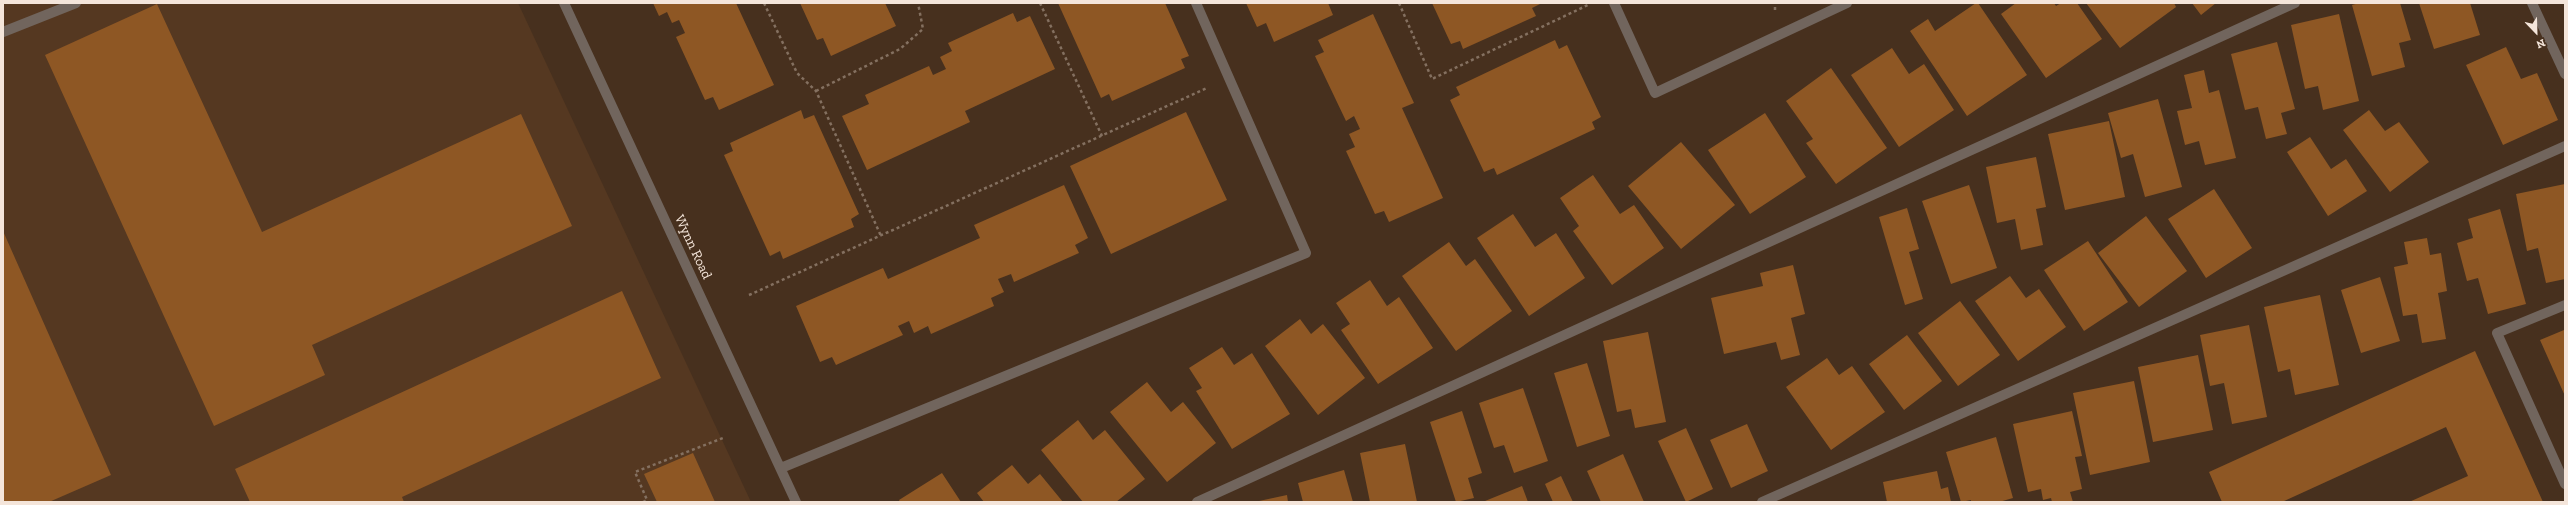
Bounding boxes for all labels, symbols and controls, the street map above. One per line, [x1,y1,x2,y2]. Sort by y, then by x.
north arrow [2516,12,2556,52]
text: N [2534,36,2547,51]
street label: Wynn Road [671,212,715,282]

